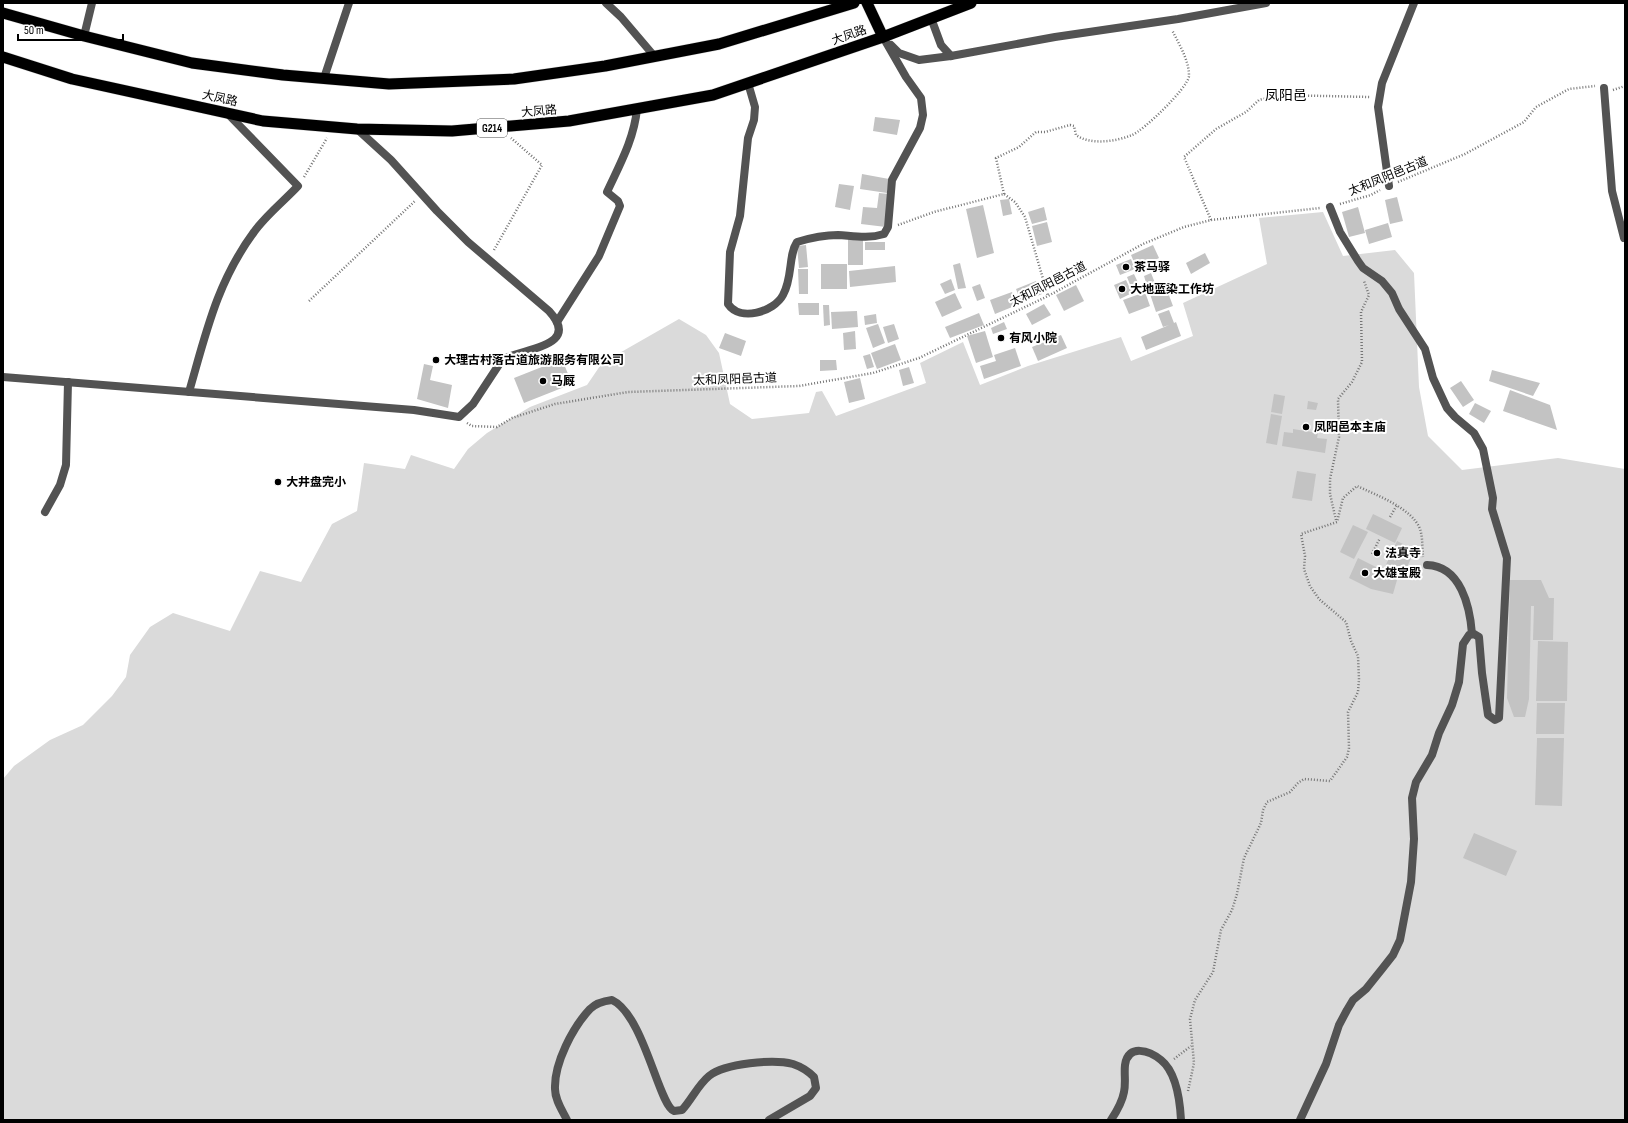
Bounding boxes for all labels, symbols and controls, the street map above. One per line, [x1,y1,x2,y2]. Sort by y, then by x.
scale bar [18,16,123,42]
text: 50 m [24,23,44,38]
street label: 大凤路 [830,23,869,48]
street label: 大凤路 [201,87,239,110]
district label: 凤阳邑 [1265,87,1307,104]
street label: 大凤路 [520,102,558,121]
road number: G214 [477,119,507,137]
street label: 太和凤阳邑古道 [1346,154,1430,199]
street label: 太和凤阳邑古道 [1007,259,1089,310]
place label: 茶马驿 [1134,260,1170,275]
marker: 茶马驿 [1121,262,1131,272]
place label: 大地蓝染工作坊 [1130,282,1214,297]
marker: 大地蓝染工作坊 [1117,284,1127,294]
place label: 有风小院 [1009,331,1057,346]
marker: 有风小院 [996,333,1006,343]
place label: 大理古村落古道旅游服务有限公司 [444,353,624,368]
marker: 大理古村落古道旅游服务有限公司 [431,355,441,365]
street label: 太和凤阳邑古道 [693,371,777,388]
place label: 马厩 [551,374,575,389]
marker: 马厩 [538,376,548,386]
place label: 凤阳邑本主庙 [1314,420,1386,435]
marker: 凤阳邑本主庙 [1301,422,1311,432]
place label: 大井盘完小 [286,475,346,490]
marker: 大井盘完小 [273,477,283,487]
place label: 法真寺 [1385,546,1421,561]
marker: 法真寺 [1372,548,1382,558]
place label: 大雄宝殿 [1373,566,1421,581]
marker: 大雄宝殿 [1360,568,1370,578]

